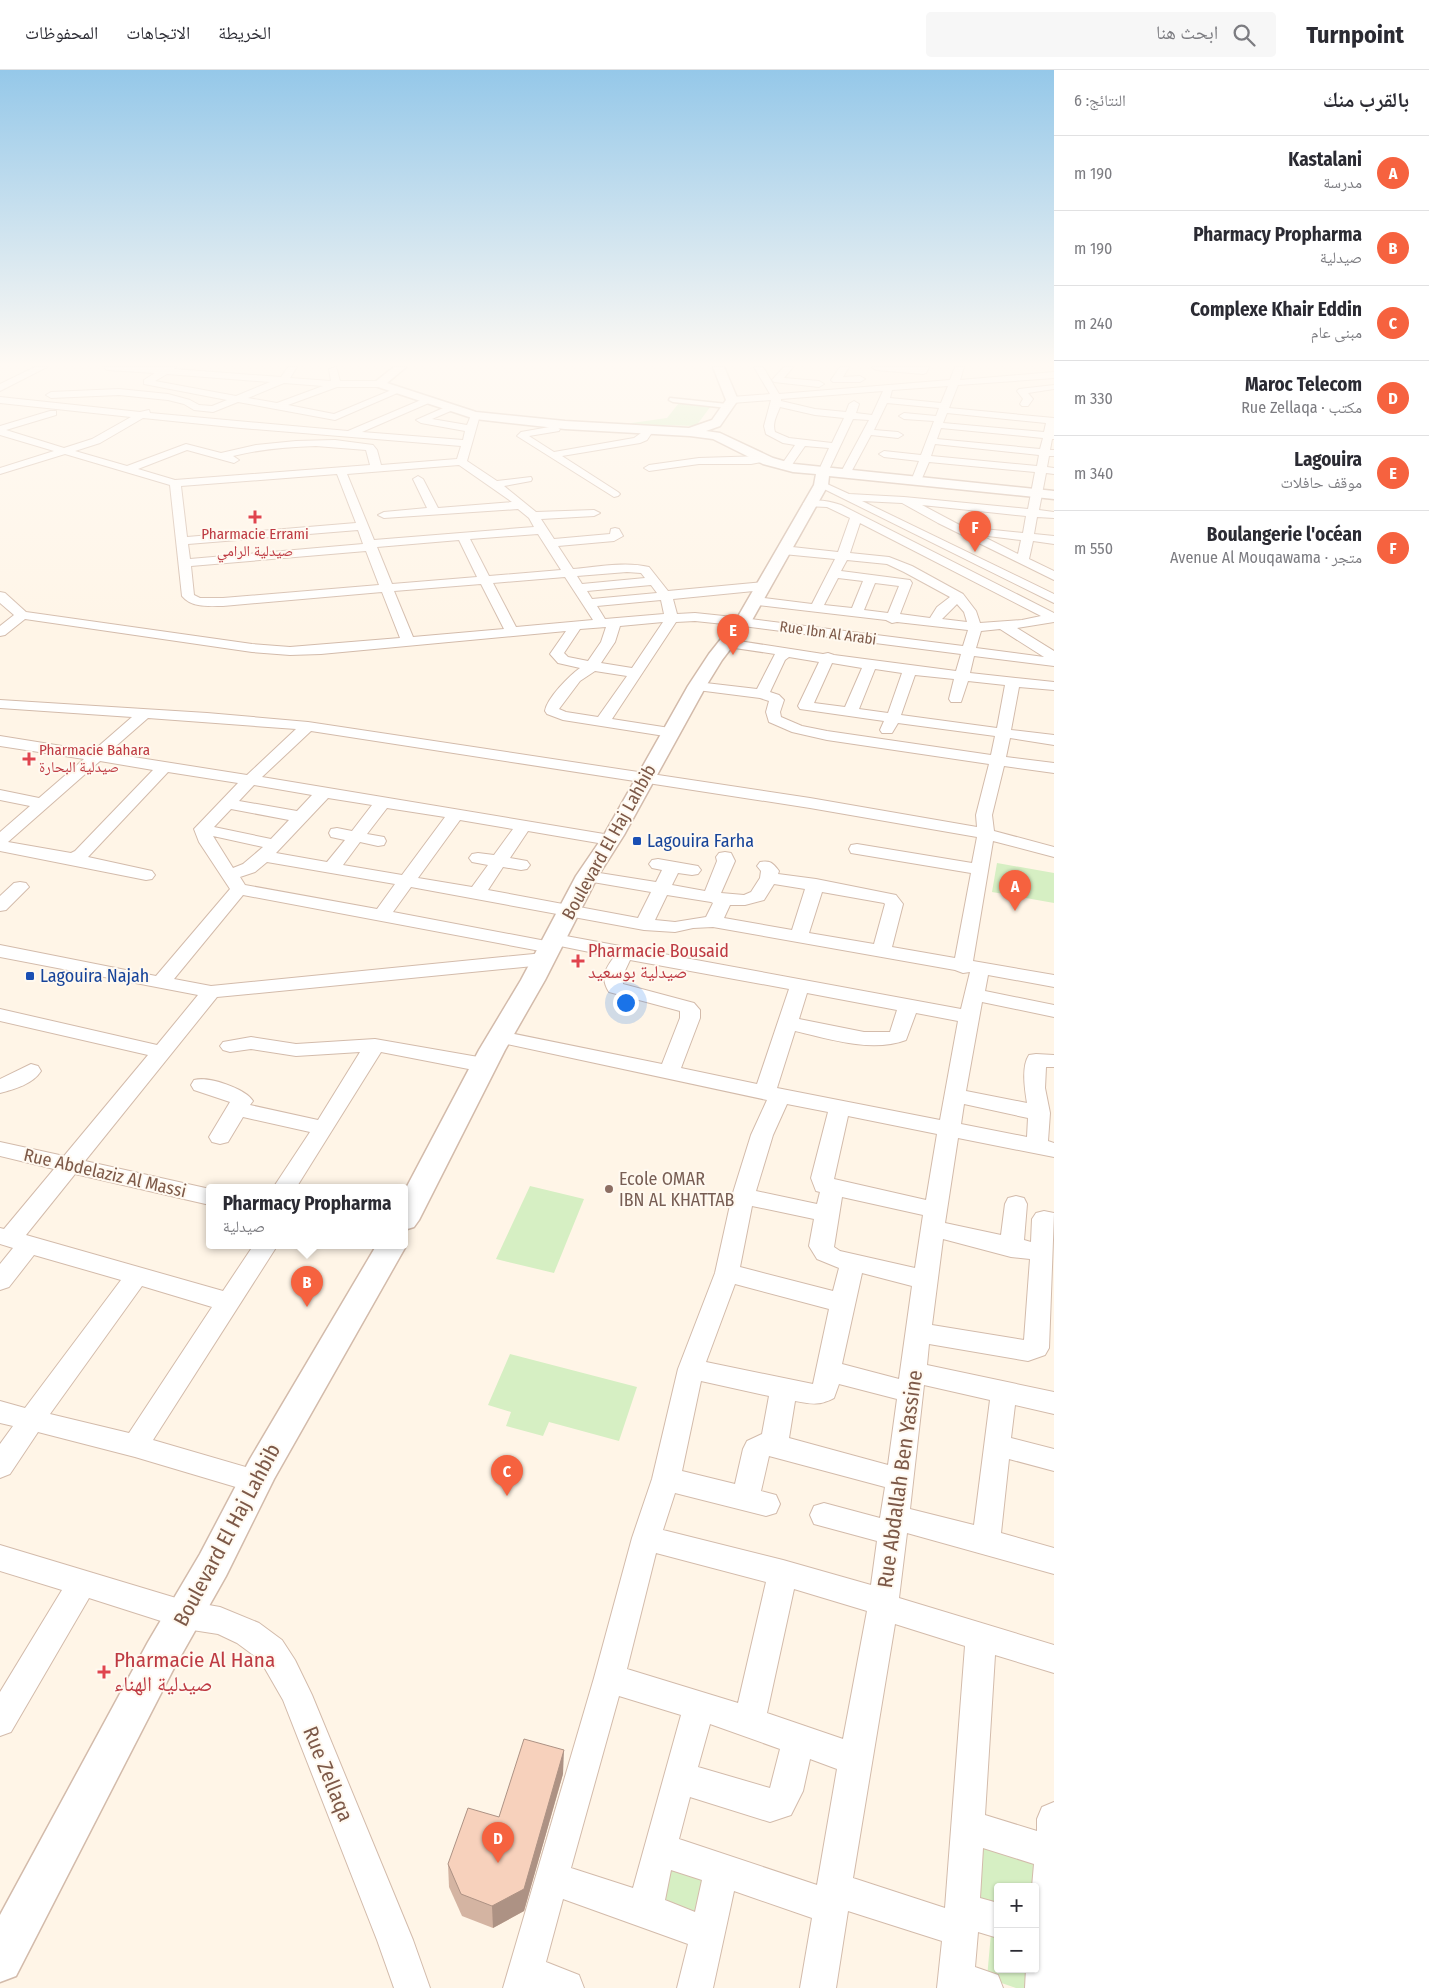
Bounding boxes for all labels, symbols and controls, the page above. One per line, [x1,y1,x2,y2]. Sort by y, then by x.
search box [926,12,1276,57]
text: ابحث هنا [1156,21,1218,44]
icon: search [1230,21,1258,49]
text: Turnpoint [1306,21,1404,49]
text: المحفوظات [25,22,98,44]
text: الاتجاهات [126,22,190,44]
text: الخريطة [218,22,271,44]
text: بالقرب منك [1323,87,1409,113]
text: النتائج: 6 [1074,91,1126,110]
text: Kastalani [1288,148,1362,171]
text: 190 m [1074,164,1112,183]
text: A [1389,164,1397,183]
text: مدرسة [1323,173,1362,192]
text: Pharmacy Propharma [1193,223,1362,246]
text: 190 m [1074,239,1112,258]
text: B [1389,239,1397,258]
text: صيدلية [1320,248,1362,267]
text: Complexe Khair Eddin [1190,298,1362,321]
text: 240 m [1074,314,1113,333]
text: C [1389,314,1397,333]
text: مبنى عام [1311,323,1362,342]
text: Maroc Telecom [1245,373,1362,396]
text: 330 m [1074,389,1113,408]
text: D [1388,389,1398,408]
text: مكتب · Rue Zellaqa [1241,398,1362,417]
text: Lagouira [1294,448,1362,471]
text: 340 m [1074,464,1113,483]
text: E [1389,464,1397,483]
text: موقف حافلات [1281,473,1362,492]
marker: Pharmacie Errami صيدلية الرامي [249,511,261,523]
pin: F [959,511,991,552]
text: Boulangerie l'océan [1207,523,1362,546]
place label: Pharmacie Errami صيدلية الرامي [201,525,309,563]
text: 550 m [1074,539,1113,558]
text: F [1389,539,1397,558]
text: متجر · Avenue Al Mouqawama [1170,548,1362,567]
pin: E [717,614,749,655]
street label: Rue Ibn Al Arabi [778,617,878,649]
place label: Pharmacie Bahara صيدلية البحارة [39,741,150,776]
marker: Pharmacie Bahara صيدلية البحارة [23,753,35,765]
street label: Boulevard El Haj Lahbib [557,761,661,923]
place label: Lagouira Farha [647,830,754,852]
marker: Lagouira Farha [631,835,643,847]
pin: A [999,870,1031,911]
place label: Pharmacie Bousaid صيدلية بوسعيد [588,940,729,983]
marker: Pharmacie Bousaid صيدلية بوسعيد [572,955,584,967]
place label: Lagouira Najah [40,965,149,987]
marker: Lagouira Najah [24,970,36,982]
your location [613,990,639,1016]
street label: Rue Abdelaziz Al Massi [22,1144,188,1202]
place label: Ecole OMAR IBN AL KHATTAB [619,1168,735,1211]
marker: Ecole OMAR IBN AL KHATTAB [603,1183,615,1195]
popup [206,1184,408,1249]
text: Pharmacy Propharma [223,1192,391,1215]
text: صيدلية [223,1217,265,1236]
pin: B [291,1266,323,1307]
street label: Rue Abdallah Ben Yassine [872,1368,928,1590]
street label: Boulevard El Haj Lahbib [168,1439,286,1631]
pin: C [491,1455,523,1496]
place label: Pharmacie Al Hana صيدلية الهناء [114,1647,275,1697]
marker: Pharmacie Al Hana صيدلية الهناء [98,1666,110,1678]
street label: Rue Zellaqa [297,1723,359,1825]
pin: D [482,1822,514,1863]
map controls [994,1883,1039,1973]
button: + [994,1883,1039,1928]
button: − [994,1928,1039,1973]

